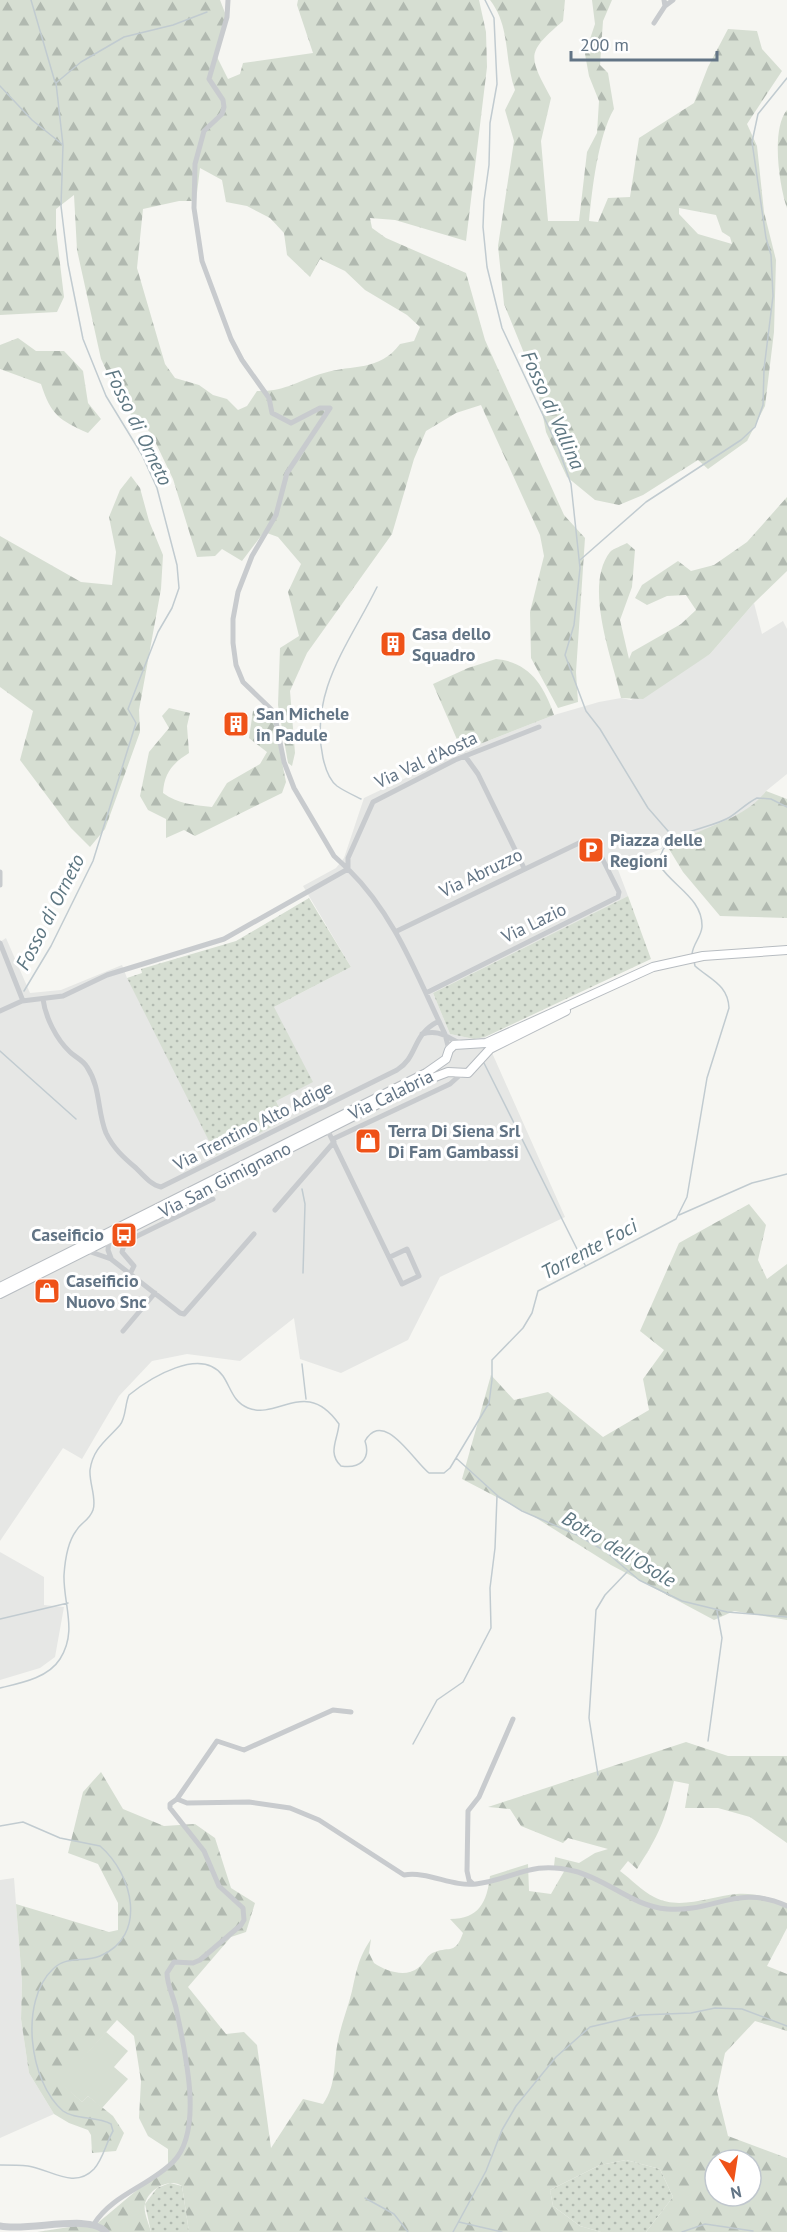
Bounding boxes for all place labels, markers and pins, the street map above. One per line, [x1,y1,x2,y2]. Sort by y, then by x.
place label: Casa dello Squadro [412,622,491,666]
building icon: Casa dello Squadro [378,629,408,659]
place label: San Michele in Padule [256,702,349,746]
building icon: San Michele in Padule [221,709,251,739]
place label: Piazza delle Regioni [610,828,703,872]
parking icon: Piazza delle Regioni [576,835,606,865]
place label: Terra Di Siena Srl Di Fam Gambassi [388,1119,521,1163]
shop icon: Terra Di Siena Srl Di Fam Gambassi [353,1126,383,1156]
bus stop icon: Caseificio [109,1220,139,1250]
place label: Caseificio [31,1223,104,1246]
place label: Caseificio Nuovo Snc [66,1269,147,1313]
shop icon: Caseificio Nuovo Snc [32,1276,62,1306]

